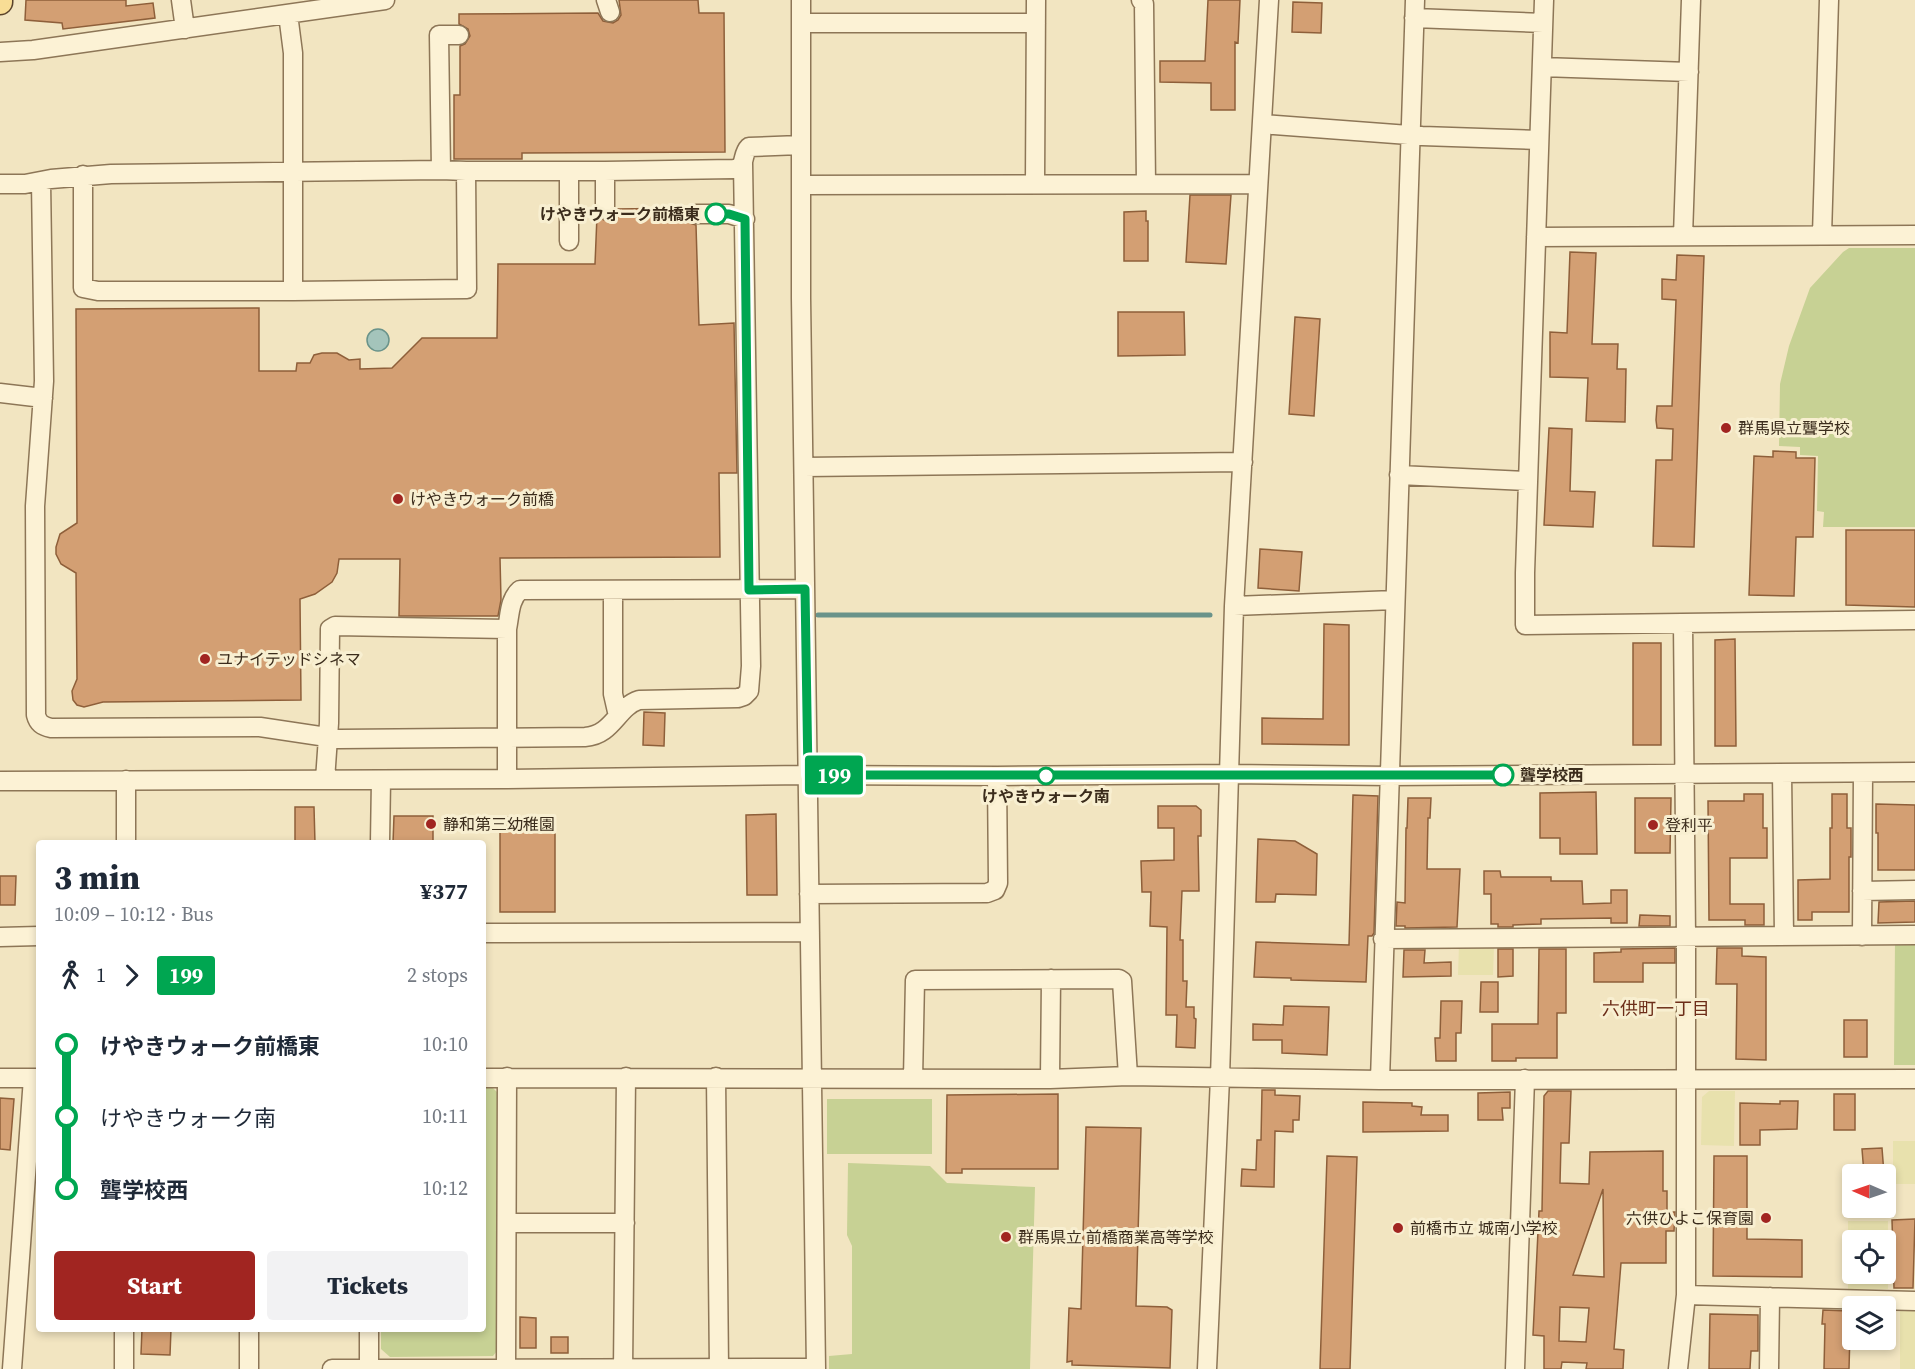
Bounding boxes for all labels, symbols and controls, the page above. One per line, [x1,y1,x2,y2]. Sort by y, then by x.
place label: けやきウォーク前橋東 [540,203,700,225]
marker: けやきウォーク前橋東 [705,203,727,225]
place label: 群馬県立聾学校 [1738,417,1850,439]
marker: 群馬県立聾学校 [1719,421,1733,435]
place label: けやきウォーク前橋 [410,488,554,510]
marker: けやきウォーク前橋 [391,492,405,506]
place label: ユナイテッドシネマ [217,648,361,670]
marker: ユナイテッドシネマ [198,652,212,666]
line badge: 199 [800,756,868,794]
text: 199 [817,761,851,790]
marker: 聾学校西 [1492,764,1514,786]
place label: 聾学校西 [1520,764,1584,786]
marker: けやきウォーク南 [1037,767,1055,785]
place label: けやきウォーク南 [982,785,1110,807]
place label: 静和第三幼稚園 [443,813,555,835]
place label: 登利平 [1665,814,1713,836]
marker: 静和第三幼稚園 [424,817,438,831]
marker: 登利平 [1646,818,1660,832]
text: 3 min [54,855,140,900]
text: ¥377 [420,876,468,906]
text: 10:09 – 10:12 · Bus [54,900,213,928]
icon: walk [54,959,87,992]
icon: forward [115,959,148,992]
text: 1 [96,961,106,989]
text: 199 [169,961,203,990]
text: 2 stops [407,961,468,989]
district label: 六供町一丁目 [1602,996,1710,1021]
text: 10:10 [422,1030,468,1058]
text: けやきウォーク前橋東 [100,1031,320,1061]
text: 10:11 [422,1102,468,1130]
text: けやきウォーク南 [100,1103,276,1133]
north arrow [1842,1164,1896,1218]
map controls [1842,1164,1896,1350]
text: 10:12 [422,1174,468,1202]
text: 聾学校西 [100,1175,188,1205]
place label: 六供ひよこ保育園 [1626,1207,1754,1229]
marker: 六供ひよこ保育園 [1759,1211,1773,1225]
place label: 前橋市立 城南小学校 [1410,1217,1558,1239]
marker: 前橋市立 城南小学校 [1391,1221,1405,1235]
place label: 群馬県立 前橋商業高等学校 [1018,1226,1214,1248]
marker: 群馬県立 前橋商業高等学校 [999,1230,1013,1244]
button: locate [1842,1230,1896,1284]
button: Start [54,1251,255,1320]
button: Tickets [267,1251,468,1320]
button: layers [1842,1296,1896,1350]

